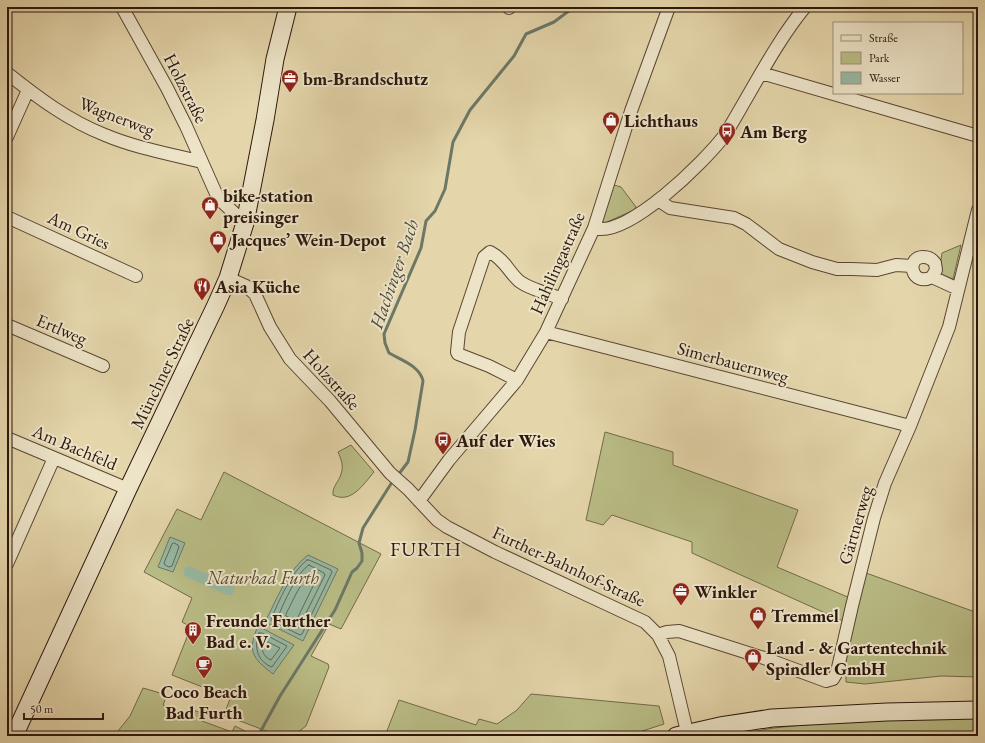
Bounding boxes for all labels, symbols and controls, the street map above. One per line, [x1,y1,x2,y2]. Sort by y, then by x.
legend [833,22,963,94]
text: Straße [869,30,898,46]
street label: Holzstraße [159,49,213,127]
text: Park [869,50,890,66]
place label: bm-Brandschutz [303,67,428,90]
office icon: bm-Brandschutz [280,68,300,93]
text: Wasser [869,70,900,86]
street label: Wagnerweg [76,91,158,141]
place label: Lichthaus [624,109,698,132]
shop icon: Lichthaus [601,110,621,135]
place label: Am Berg [739,120,808,143]
bus stop icon: Am Berg [717,121,737,146]
place label: bike-station preisinger [223,184,313,228]
shop icon: bike-station preisinger [200,195,220,220]
street label: Am Gries [43,205,114,255]
street label: Hahilingastraße [524,208,590,318]
water label: Hachinger Bach [363,216,424,333]
place label: Jacques’ Wein-Depot [229,228,387,251]
shop icon: Jacques’ Wein-Depot [208,229,228,254]
place label: Asia Küche [214,275,300,298]
restaurant icon: Asia Küche [192,276,212,301]
street label: Ertlweg [33,308,91,350]
street label: Münchner Straße [125,313,199,433]
street label: Simerbauernweg [675,336,791,388]
street label: Holzstraße [298,343,366,415]
street label: Am Bachfeld [28,418,122,476]
place label: Auf der Wies [455,429,555,452]
bus stop icon: Auf der Wies [433,430,453,455]
street label: Gärtnerweg [833,483,877,567]
street label: Further-Bahnhof-Straße [489,520,649,612]
district label: FURTH [390,536,462,562]
park label: Naturbad Furth [206,566,319,589]
place label: Winkler [694,580,758,603]
office icon: Winkler [671,581,691,606]
place label: Tremmel [771,604,839,627]
shop icon: Tremmel [748,605,768,630]
place label: Freunde Further Bad e. V. [206,609,331,653]
building icon: Freunde Further Bad e. V. [183,620,203,645]
place label: Land - & Gartentechnik Spindler GmbH [766,636,948,680]
shop icon: Land - & Gartentechnik Spindler GmbH [743,647,763,672]
cafe icon: Coco Beach Bad Furth [194,654,214,679]
place label: Coco Beach Bad Furth [161,680,247,724]
scale bar [24,695,103,721]
text: 50 m [30,701,54,717]

